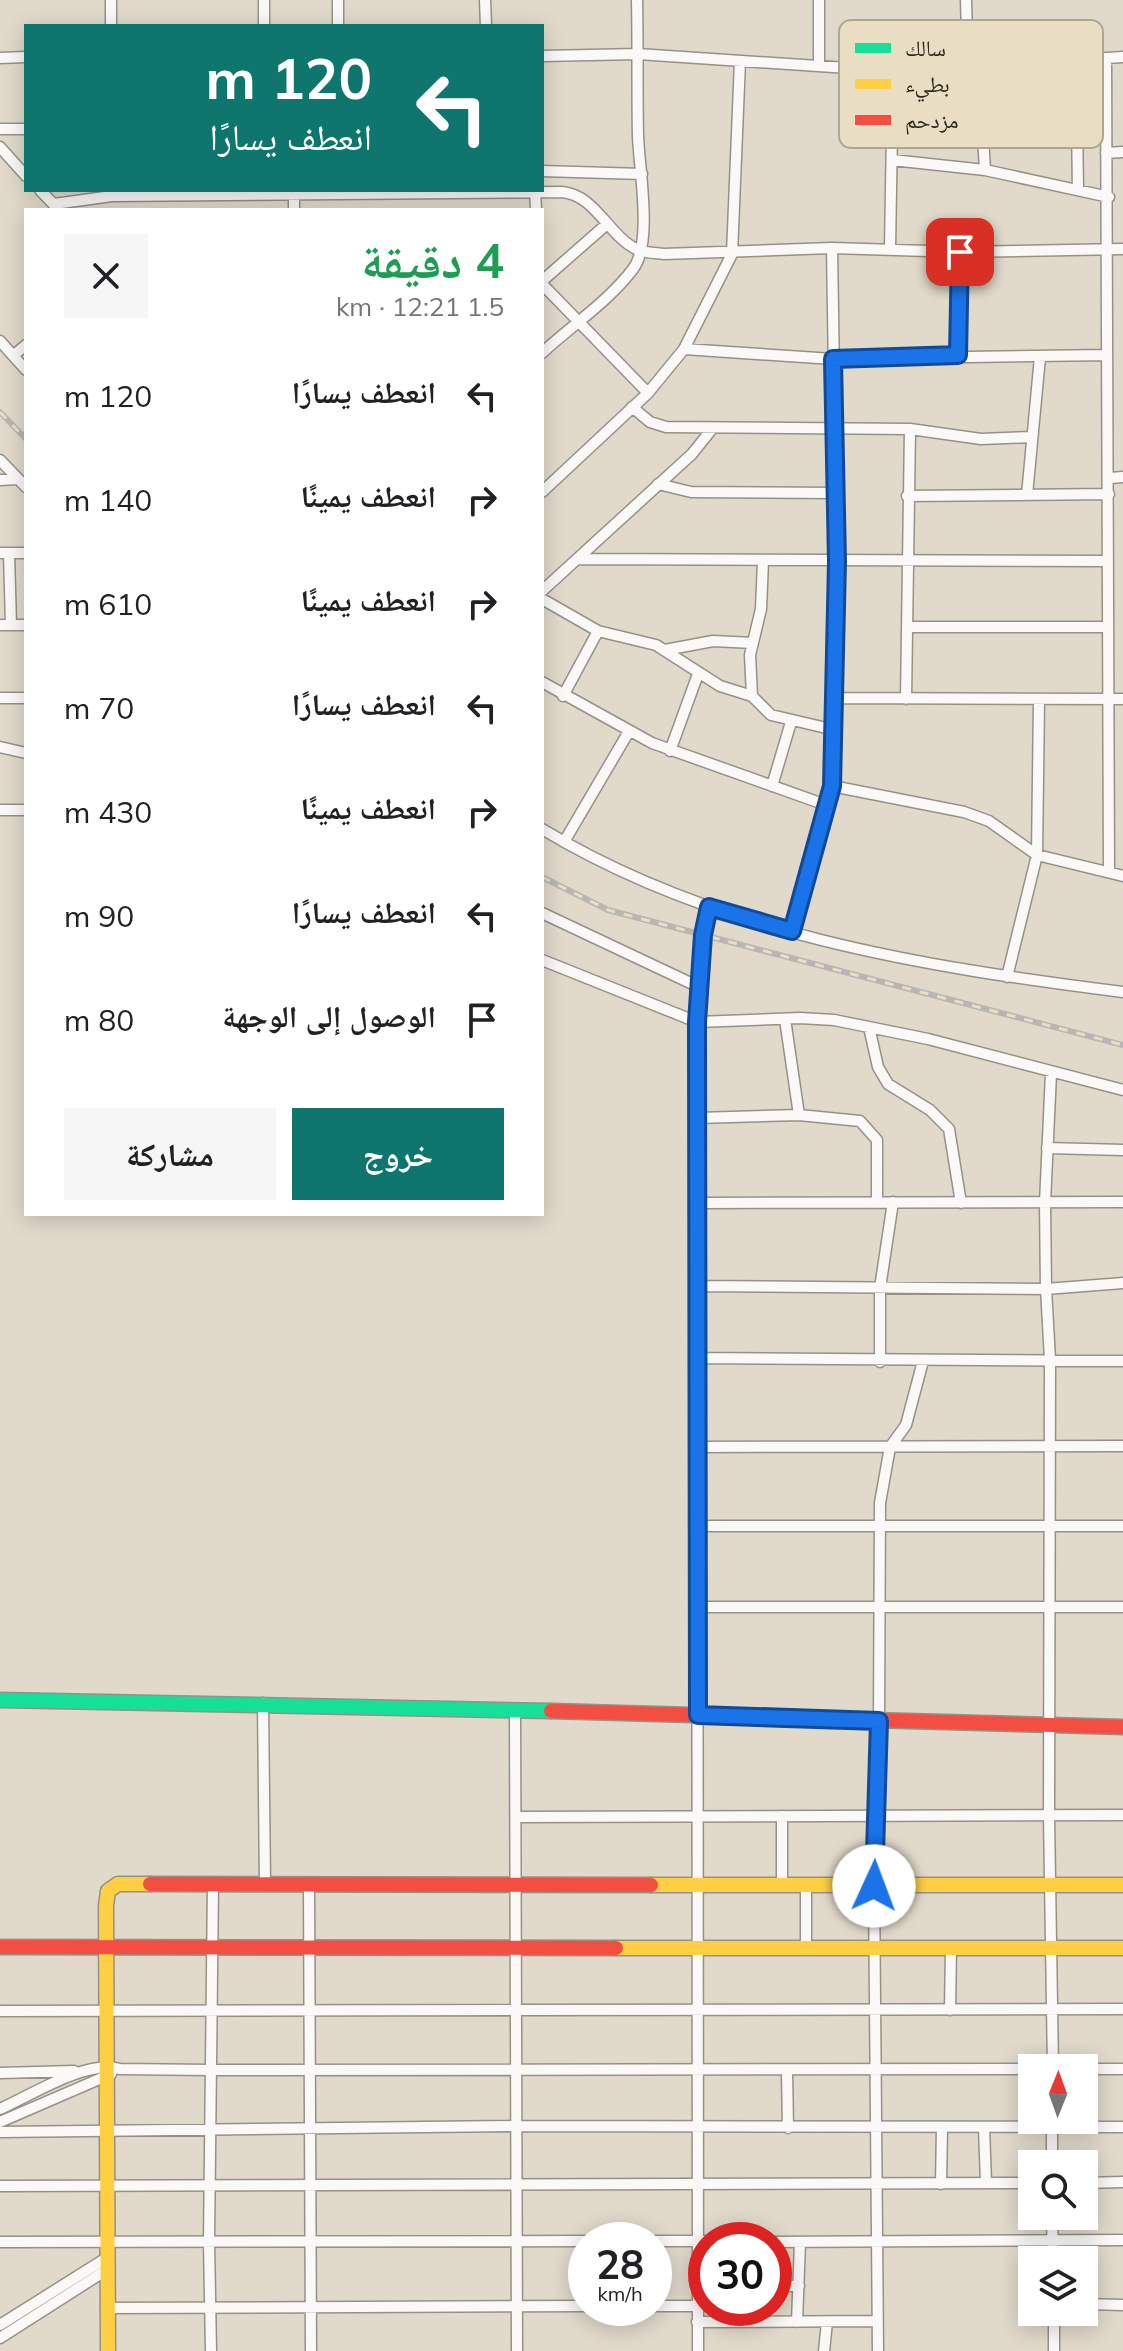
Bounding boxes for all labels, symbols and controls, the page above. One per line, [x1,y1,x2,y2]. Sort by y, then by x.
legend [839,20,1103,148]
text: سالك [905,34,946,62]
text: 120 m [205,43,372,113]
icon: left [400,56,504,160]
text: بطيء [905,70,950,102]
text: مزدحم [905,106,959,135]
text: انعطف يسارًا [209,114,372,159]
pin [926,218,994,286]
text: 4 دقيقة [361,230,504,290]
icon: arrive [938,230,982,274]
button: close [64,234,148,318]
text: 1.5 km · 12:21 [336,290,504,323]
text: انعطف يسارًا [292,373,436,411]
icon: left [460,374,504,418]
text: 120 m [64,377,152,415]
text: انعطف يمينًا [301,477,436,515]
icon: right [460,478,504,522]
text: 140 m [64,481,152,519]
text: انعطف يمينًا [301,581,436,619]
icon: right [460,582,504,626]
text: 610 m [64,585,152,623]
text: انعطف يسارًا [292,685,436,723]
icon: left [460,686,504,730]
text: 70 m [64,689,134,727]
text: انعطف يمينًا [301,789,436,827]
icon: right [460,790,504,834]
text: 430 m [64,793,152,831]
text: انعطف يسارًا [292,893,436,931]
icon: left [460,894,504,938]
text: 90 m [64,897,134,935]
text: الوصول إلى الوجهة [222,997,436,1035]
icon: arrive [460,998,504,1042]
text: 80 m [64,1001,134,1039]
button: مشاركة [64,1108,276,1200]
button: خروج [292,1108,504,1200]
position arrow [832,1844,916,1928]
north arrow [1018,2054,1098,2134]
map controls [1018,2054,1098,2326]
button: search [1018,2150,1098,2230]
speed limit sign: 30 [688,2222,792,2326]
text: 28 [596,2239,644,2289]
button: layers [1018,2246,1098,2326]
text: km/h [597,2281,643,2306]

